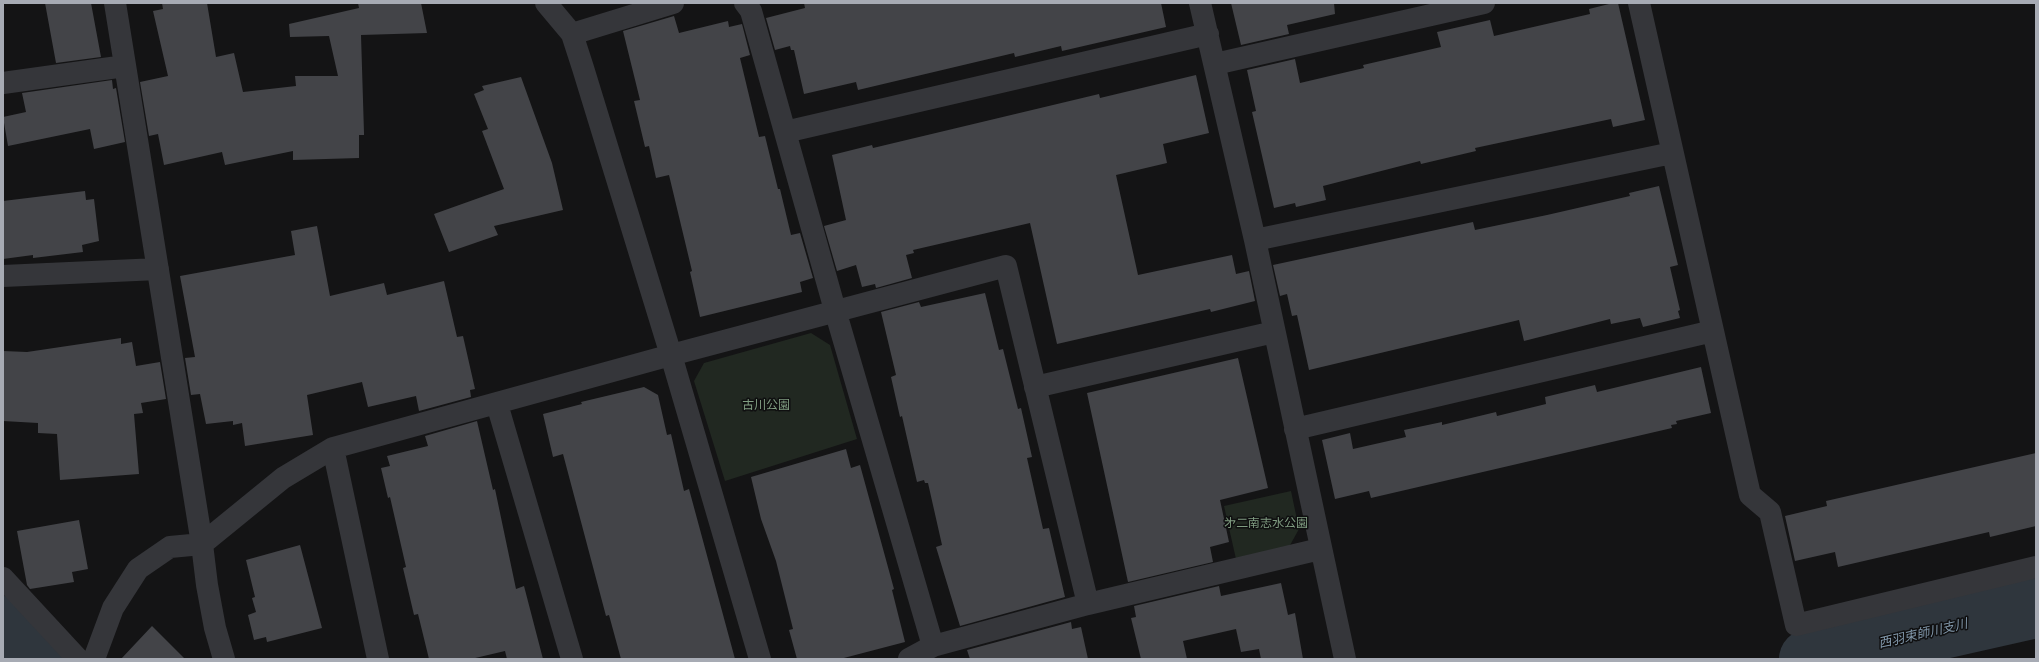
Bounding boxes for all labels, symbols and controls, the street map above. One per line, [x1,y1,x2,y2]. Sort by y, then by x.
park label: 古川公園 [742,399,790,413]
park label: 㐧二南志水公園 [1224,517,1308,531]
water label: 西羽束師川支川 [1877,616,1969,652]

